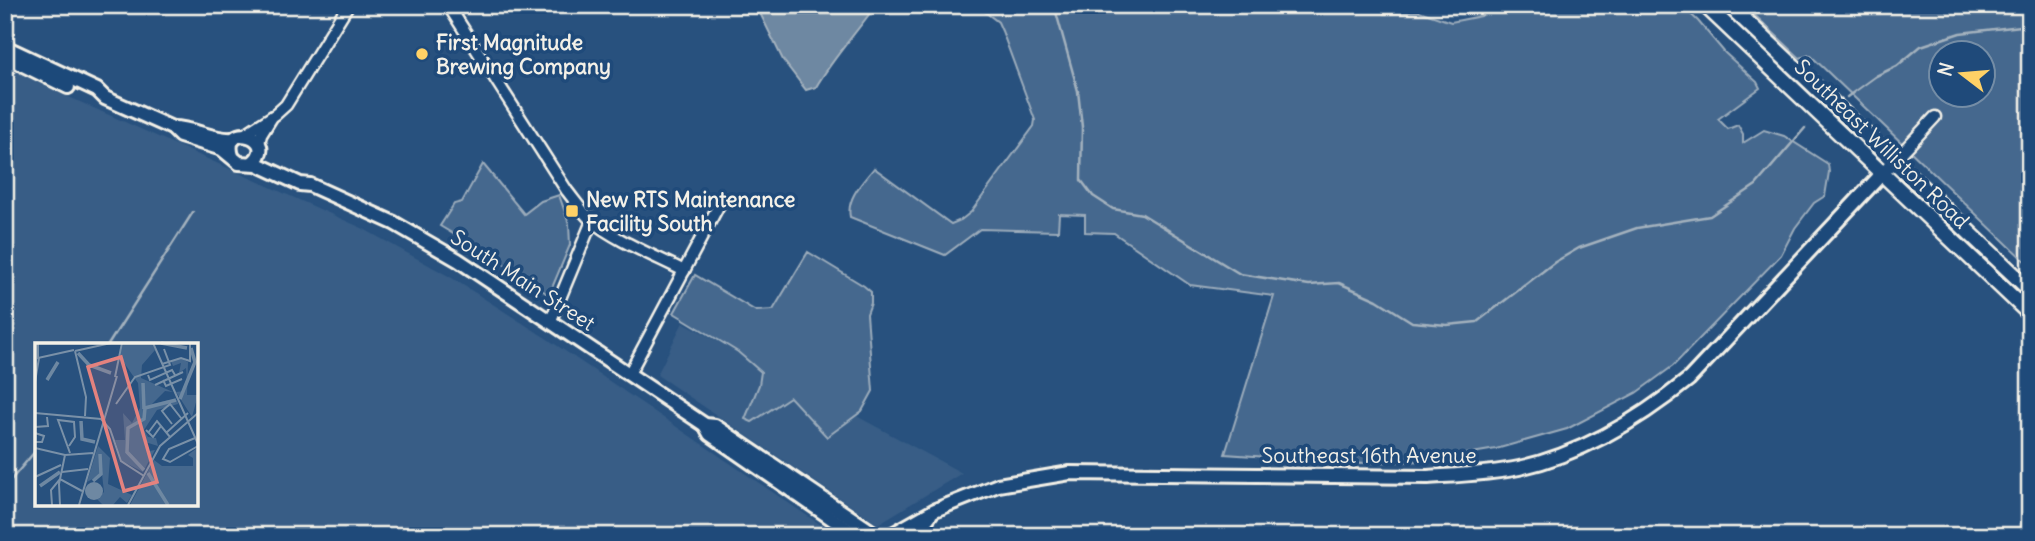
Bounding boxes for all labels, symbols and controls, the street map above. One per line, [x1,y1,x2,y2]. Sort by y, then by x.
place label: First Magnitude Brewing Company [436,29,611,80]
north arrow [1926,38,1996,108]
marker: First Magnitude Brewing Company [414,46,430,62]
street label: Southeast Williston Road [1789,53,1975,235]
text: N [1932,60,1959,79]
place label: New RTS Maintenance Facility South [586,186,795,237]
marker: New RTS Maintenance Facility South [564,203,580,219]
street label: South Main Street [446,223,600,337]
inset map [35,343,198,506]
street label: Southeast 16th Avenue [1262,442,1476,469]

